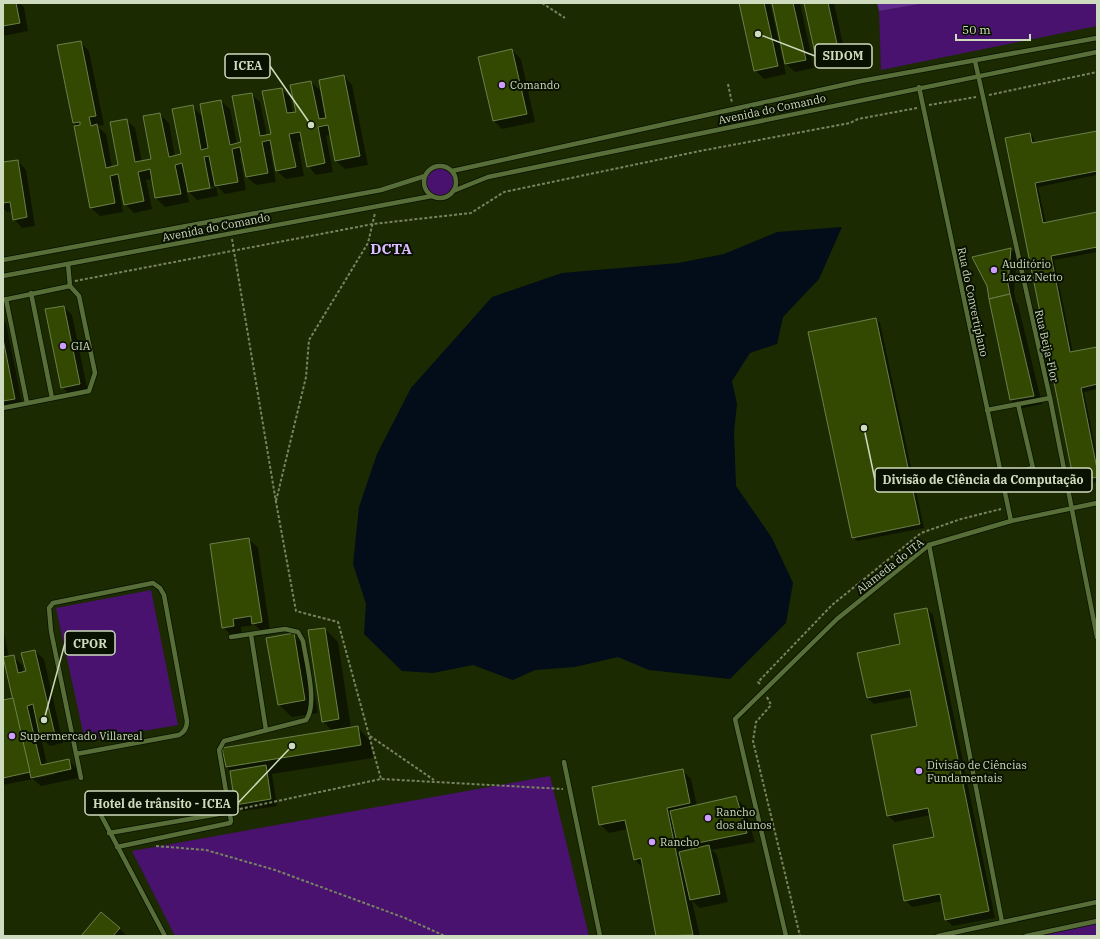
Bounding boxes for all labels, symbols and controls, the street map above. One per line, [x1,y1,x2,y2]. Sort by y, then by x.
scale bar [956,16,1030,42]
text: 50 m [962,22,991,37]
callout: SIDOM [815,44,872,68]
text: SIDOM [822,48,864,63]
callout: ICEA [225,54,270,78]
text: ICEA [234,58,263,73]
place label: Comando [510,78,560,92]
marker: Comando [497,80,507,90]
street label: Avenida do Comando [717,91,827,127]
street label: Avenida do Comando [161,210,271,244]
district label: DCTA [370,239,412,258]
street label: Rua do Convertiplano [955,246,991,358]
place label: Auditório Lacaz Netto [1002,257,1063,284]
marker: Auditório Lacaz Netto [989,265,999,275]
street label: Rua Beija-Flor [1032,308,1062,384]
place label: GIA [71,339,91,353]
marker: GIA [58,341,68,351]
callout: Divisão de Ciência da Computação [875,468,1092,492]
text: Divisão de Ciência da Computação [882,472,1084,487]
street label: Alameda do ITA [853,535,927,597]
callout: CPOR [65,631,115,655]
text: CPOR [73,636,107,651]
place label: Supermercado Villareal [20,729,143,743]
marker: Supermercado Villareal [7,731,17,741]
place label: Divisão de Ciências Fundamentais [927,758,1027,785]
marker: Divisão de Ciências Fundamentais [914,766,924,776]
callout: Hotel de trânsito - ICEA [85,791,238,815]
text: Hotel de trânsito - ICEA [93,796,232,811]
place label: Rancho dos alunos [716,805,772,832]
marker: Rancho dos alunos [703,813,713,823]
place label: Rancho [660,835,699,849]
marker: Rancho [647,837,657,847]

